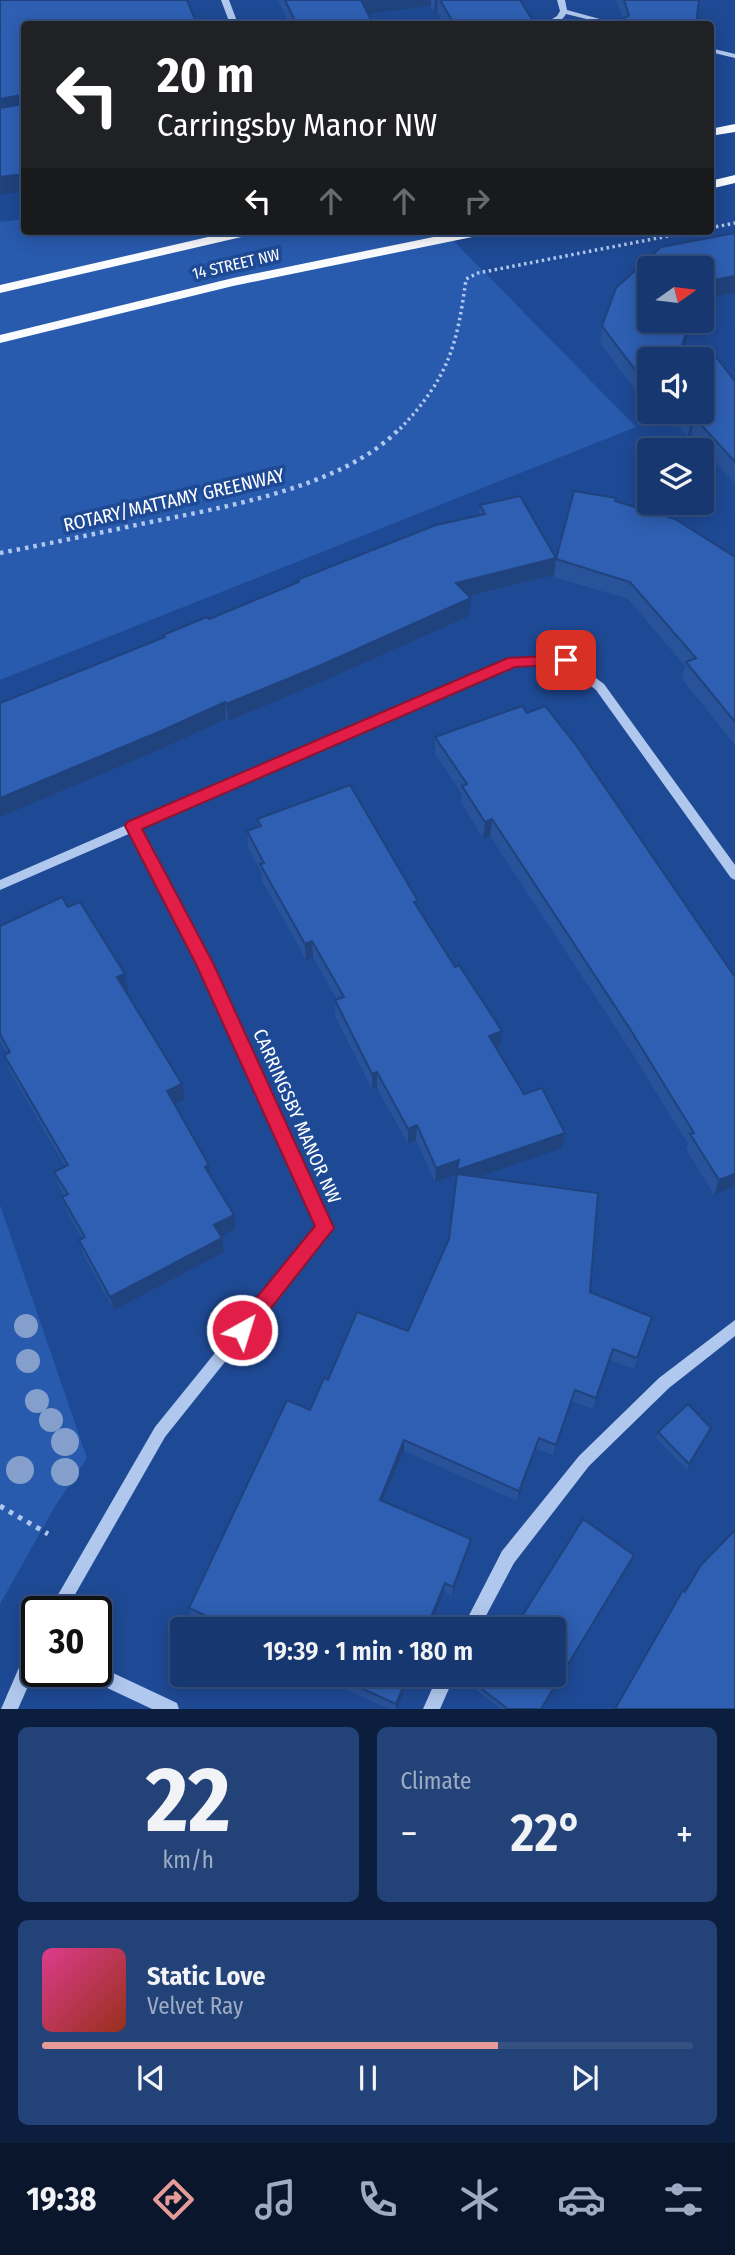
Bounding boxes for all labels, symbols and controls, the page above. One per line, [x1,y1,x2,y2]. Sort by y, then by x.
text: 20 m [157,46,254,105]
icon: left [42,49,133,140]
text: Carringsby Manor NW [157,106,437,144]
icon: left [239,182,277,220]
icon: ahead [312,182,350,220]
icon: ahead [385,182,423,220]
icon: right [458,182,496,220]
street label: 14 STREET NW [190,245,282,283]
north arrow [637,256,714,332]
map controls [637,256,714,515]
button: sound [637,347,714,424]
button: layers [637,438,714,515]
street label: ROTARY/MATTAMY GREENWAY [61,463,287,537]
pin [536,630,596,690]
icon: arrive [547,641,585,679]
street label: CARRINGSBY MANOR NW [248,1025,346,1207]
position arrow [205,1293,279,1367]
speed limit sign: 30 [21,1596,112,1687]
text: 19:39 · 1 min · 180 m [263,1636,473,1667]
text: 22 [146,1746,230,1855]
text: Climate [401,1767,471,1795]
text: 22° [511,1802,583,1865]
text: − [401,1811,418,1857]
text: + [676,1811,693,1857]
text: km/h [163,1846,214,1874]
text: Static Love [147,1961,265,1992]
text: Velvet Ray [147,1992,243,2020]
icon: previous [132,2059,170,2097]
icon: pause [349,2059,387,2097]
icon: next [566,2059,604,2097]
icon: directions [149,2175,198,2224]
icon: music [251,2175,300,2224]
icon: phone [353,2175,402,2224]
icon: climate [455,2175,504,2224]
icon: car [557,2175,606,2224]
icon: filters [659,2175,708,2224]
text: 19:38 [27,2180,96,2218]

